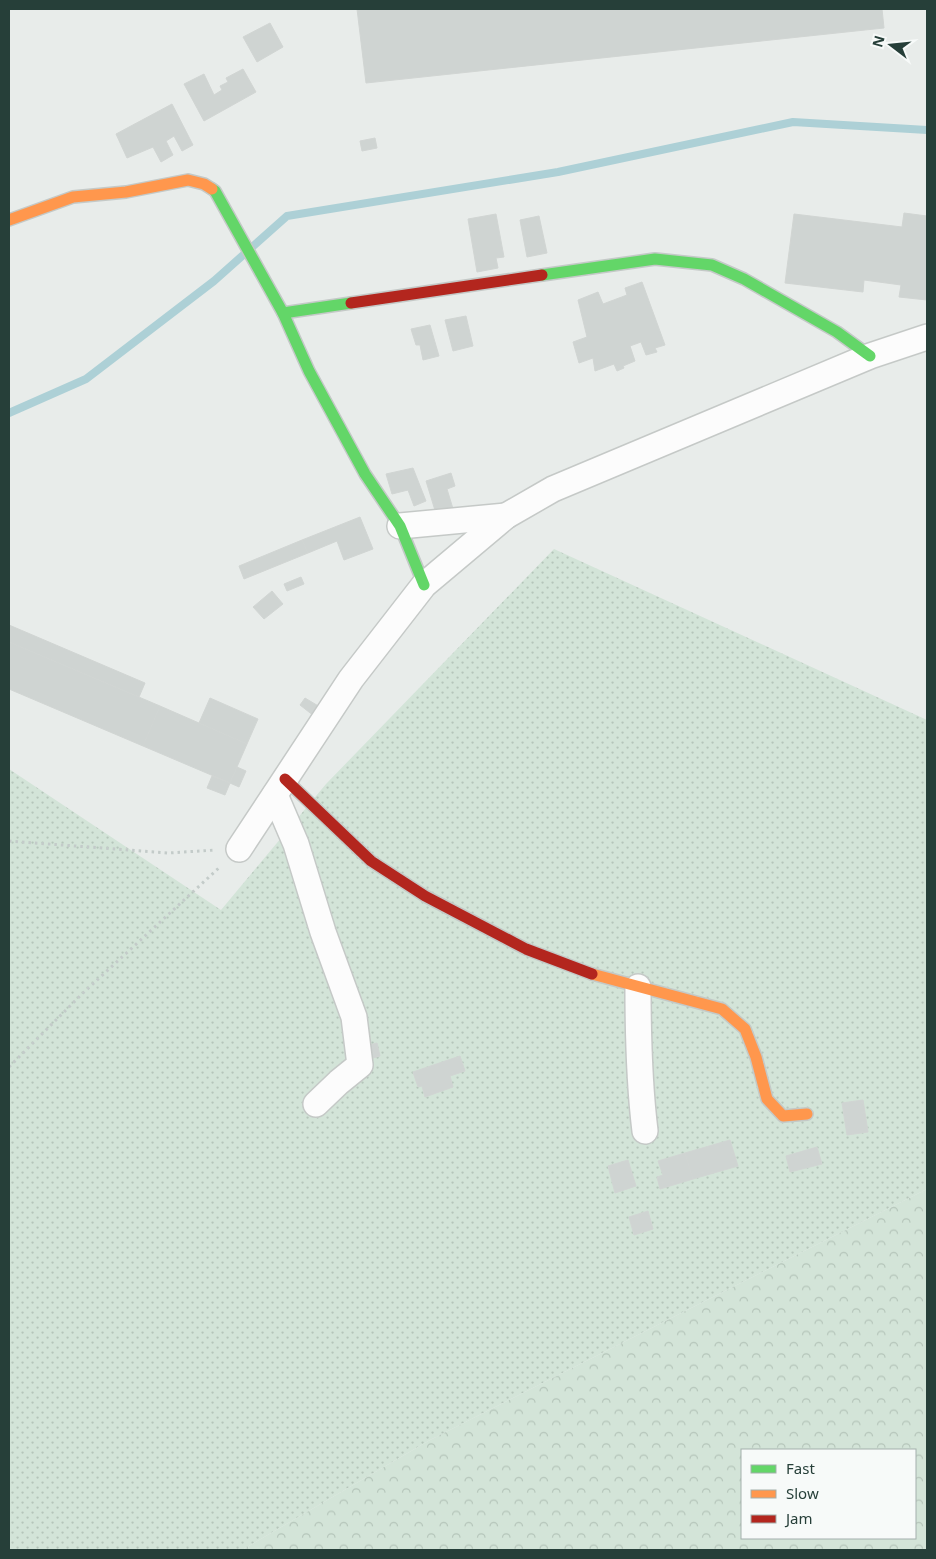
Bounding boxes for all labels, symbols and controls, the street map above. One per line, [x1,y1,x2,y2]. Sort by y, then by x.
north arrow [866,20,916,70]
text: N [867,33,889,49]
legend [741,1449,916,1539]
text: Fast [786,1458,815,1478]
text: Slow [786,1483,819,1503]
text: Jam [784,1508,813,1528]

